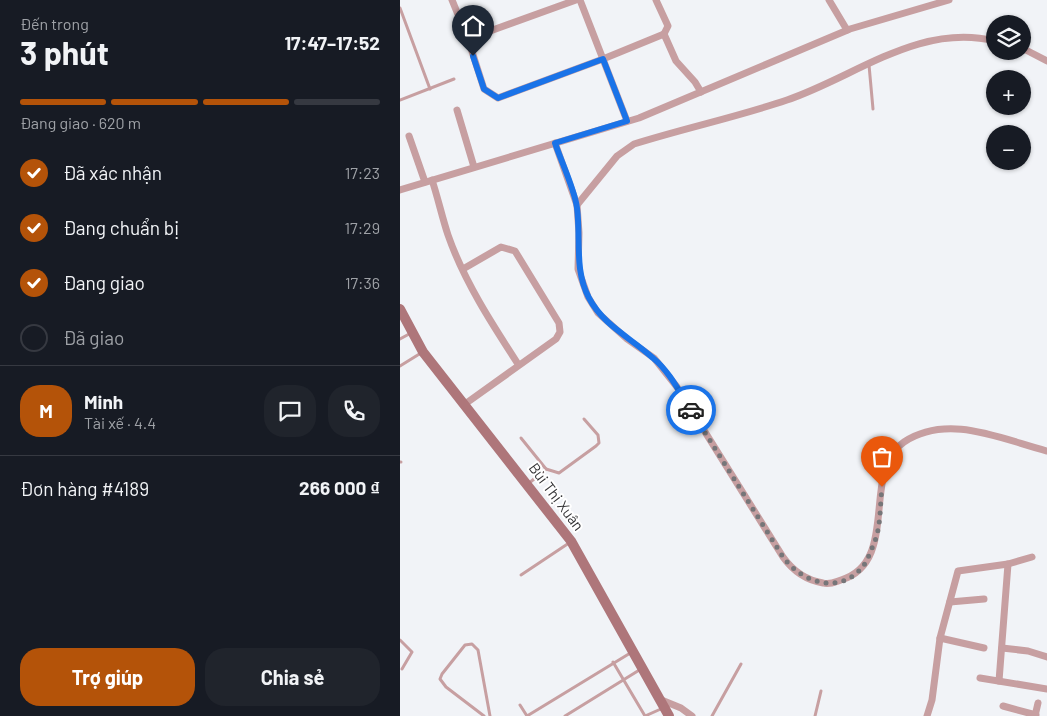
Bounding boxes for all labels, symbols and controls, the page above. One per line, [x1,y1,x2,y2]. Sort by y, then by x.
pin [452,5,494,56]
icon: home [459,12,487,40]
text: Đến trong [20,14,89,33]
map controls [986,15,1031,170]
button: layers [986,15,1031,60]
text: 17:47–17:52 [284,31,380,54]
text: 3 phút [20,33,109,71]
button: + [986,70,1031,115]
text: Đang giao · 620 m [20,113,141,132]
button: − [986,125,1031,170]
icon: check [20,159,48,187]
text: Đã xác nhận [63,161,162,184]
text: 17:23 [345,163,380,182]
icon: check [20,214,48,242]
text: Đang chuẩn bị [63,216,179,239]
text: 17:29 [344,218,380,237]
icon: check [20,269,48,297]
text: Đang giao [63,271,145,294]
text: 17:36 [345,273,380,292]
text: Đã giao [63,326,124,349]
button: chat [264,385,316,437]
button: phone [328,385,380,437]
courier [666,385,716,435]
text: Minh [84,390,123,413]
icon: car [677,396,705,424]
text: M [39,399,53,422]
text: Tài xế · 4.4 [84,413,156,432]
pin [861,436,903,487]
icon: bag [868,443,896,471]
street label: Bùi Thị Xuân [525,459,588,534]
text: 266 000 ₫ [299,476,380,499]
text: Đơn hàng #4189 [20,477,149,500]
button: Trợ giúp [20,648,195,706]
button: Chia sẻ [205,648,380,706]

